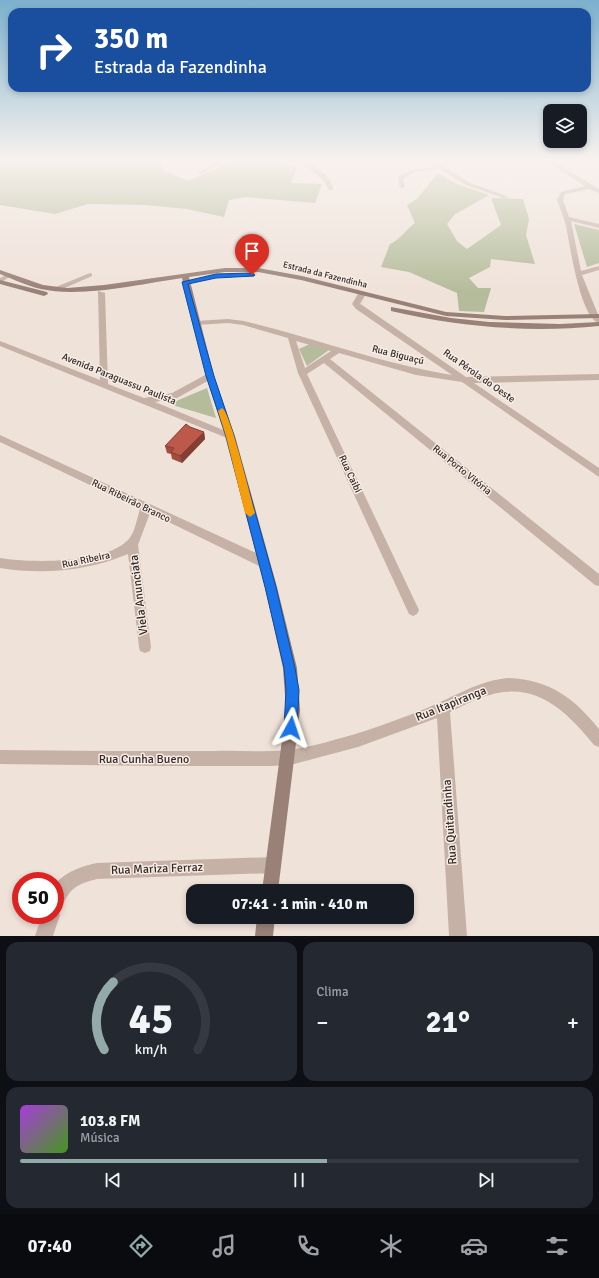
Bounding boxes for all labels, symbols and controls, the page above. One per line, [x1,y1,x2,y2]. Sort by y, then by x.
text: 350 m [94,22,168,56]
icon: right [28,24,80,76]
text: Estrada da Fazendinha [94,56,267,78]
map controls [543,104,587,148]
button: layers [543,104,587,148]
pin [235,234,269,275]
icon: arrive [241,240,263,262]
street label: Estrada da Fazendinha [282,259,369,291]
street label: Rua Biguaçú [371,343,425,367]
street label: Rua Pérola do Oeste [441,347,517,405]
street label: Avenida Paraguassu Paulista [60,351,178,407]
street label: Rua Porto Vitória [430,443,494,497]
street label: Rua Caibi [336,453,364,495]
street label: Rua Ribeirão Branco [90,477,172,525]
street label: Rua Ribeira [61,549,111,571]
street label: Viela Anunciata [127,554,151,636]
street label: Rua Itapiranga [413,683,489,725]
position arrow [270,707,312,749]
street label: Rua Cunha Bueno [99,752,189,767]
street label: Rua Quitandinha [440,779,460,865]
street label: Rua Mariza Ferraz [111,860,203,878]
speed limit sign: 50 [12,872,64,924]
text: 07:41 · 1 min · 410 m [232,895,368,913]
text: Clima [317,984,349,1000]
text: 45 [129,993,174,1044]
text: 21° [426,1004,470,1041]
text: − [317,1009,328,1036]
text: + [567,1009,579,1036]
text: km/h [135,1040,167,1057]
text: 103.8 FM [80,1112,141,1130]
text: Música [80,1130,120,1146]
icon: previous [102,1169,124,1191]
icon: pause [288,1169,310,1191]
icon: next [475,1169,497,1191]
icon: directions [127,1232,155,1260]
icon: music [210,1232,238,1260]
icon: phone [294,1232,322,1260]
icon: climate [377,1232,405,1260]
icon: car [460,1232,488,1260]
icon: filters [543,1232,571,1260]
text: 07:40 [28,1235,72,1257]

